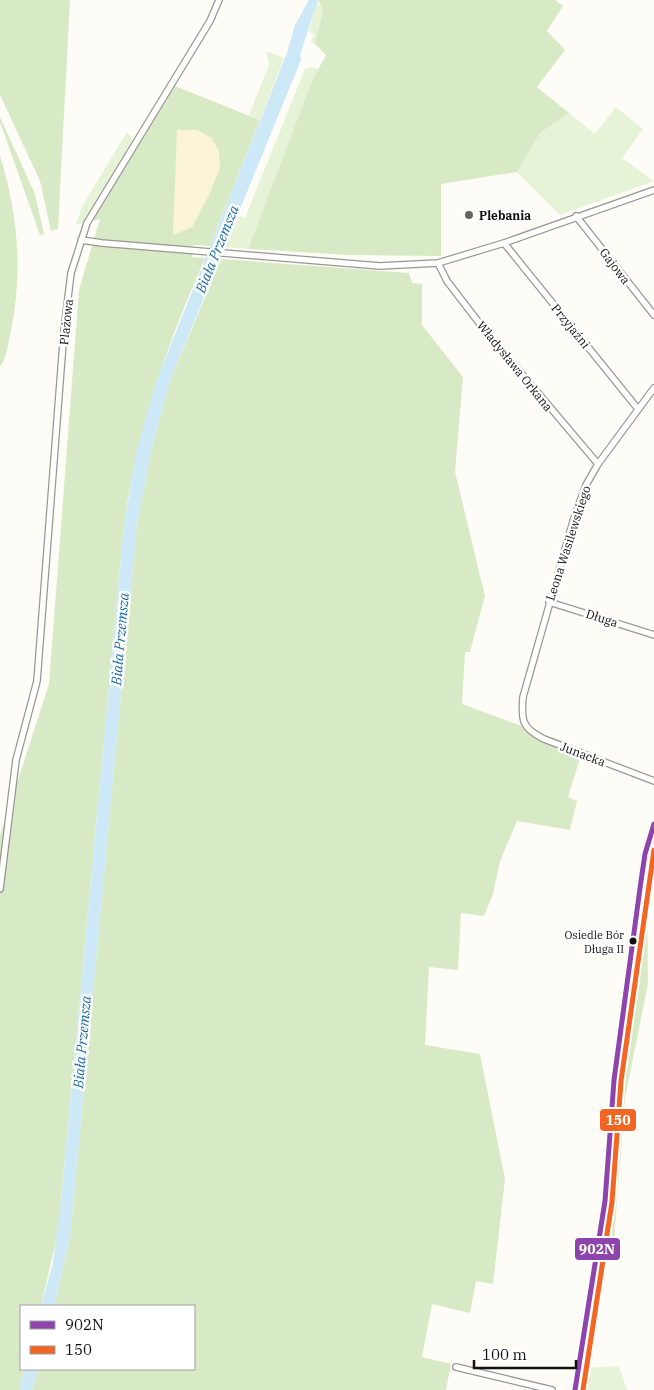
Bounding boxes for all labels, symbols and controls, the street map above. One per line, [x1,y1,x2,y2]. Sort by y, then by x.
water label: Biała Przemsza [191,202,243,296]
place label: Plebania [479,208,531,223]
marker: Plebania [463,209,475,221]
street label: Gajowa [597,245,634,287]
street label: Plażowa [56,298,76,346]
street label: Przyjaźni [549,301,594,351]
street label: Władysława Orkana [474,318,556,414]
street label: Leona Wasilewskiego [542,483,594,602]
water label: Biała Przemsza [107,592,133,687]
street label: Długa [584,606,620,630]
street label: Junacka [558,739,608,770]
place label: Osiedle Bór Długa II [564,928,624,956]
marker: Osiedle Bór Długa II [628,936,638,946]
water label: Biała Przemsza [69,995,95,1090]
line badge: 150 [599,1108,637,1132]
text: 150 [605,1111,631,1129]
line badge: 902N [574,1237,621,1261]
text: 902N [579,1240,615,1258]
legend [20,1305,195,1370]
text: 902N [65,1315,104,1334]
scale bar [474,1338,576,1370]
text: 150 [65,1340,92,1359]
text: 100 m [482,1345,527,1364]

